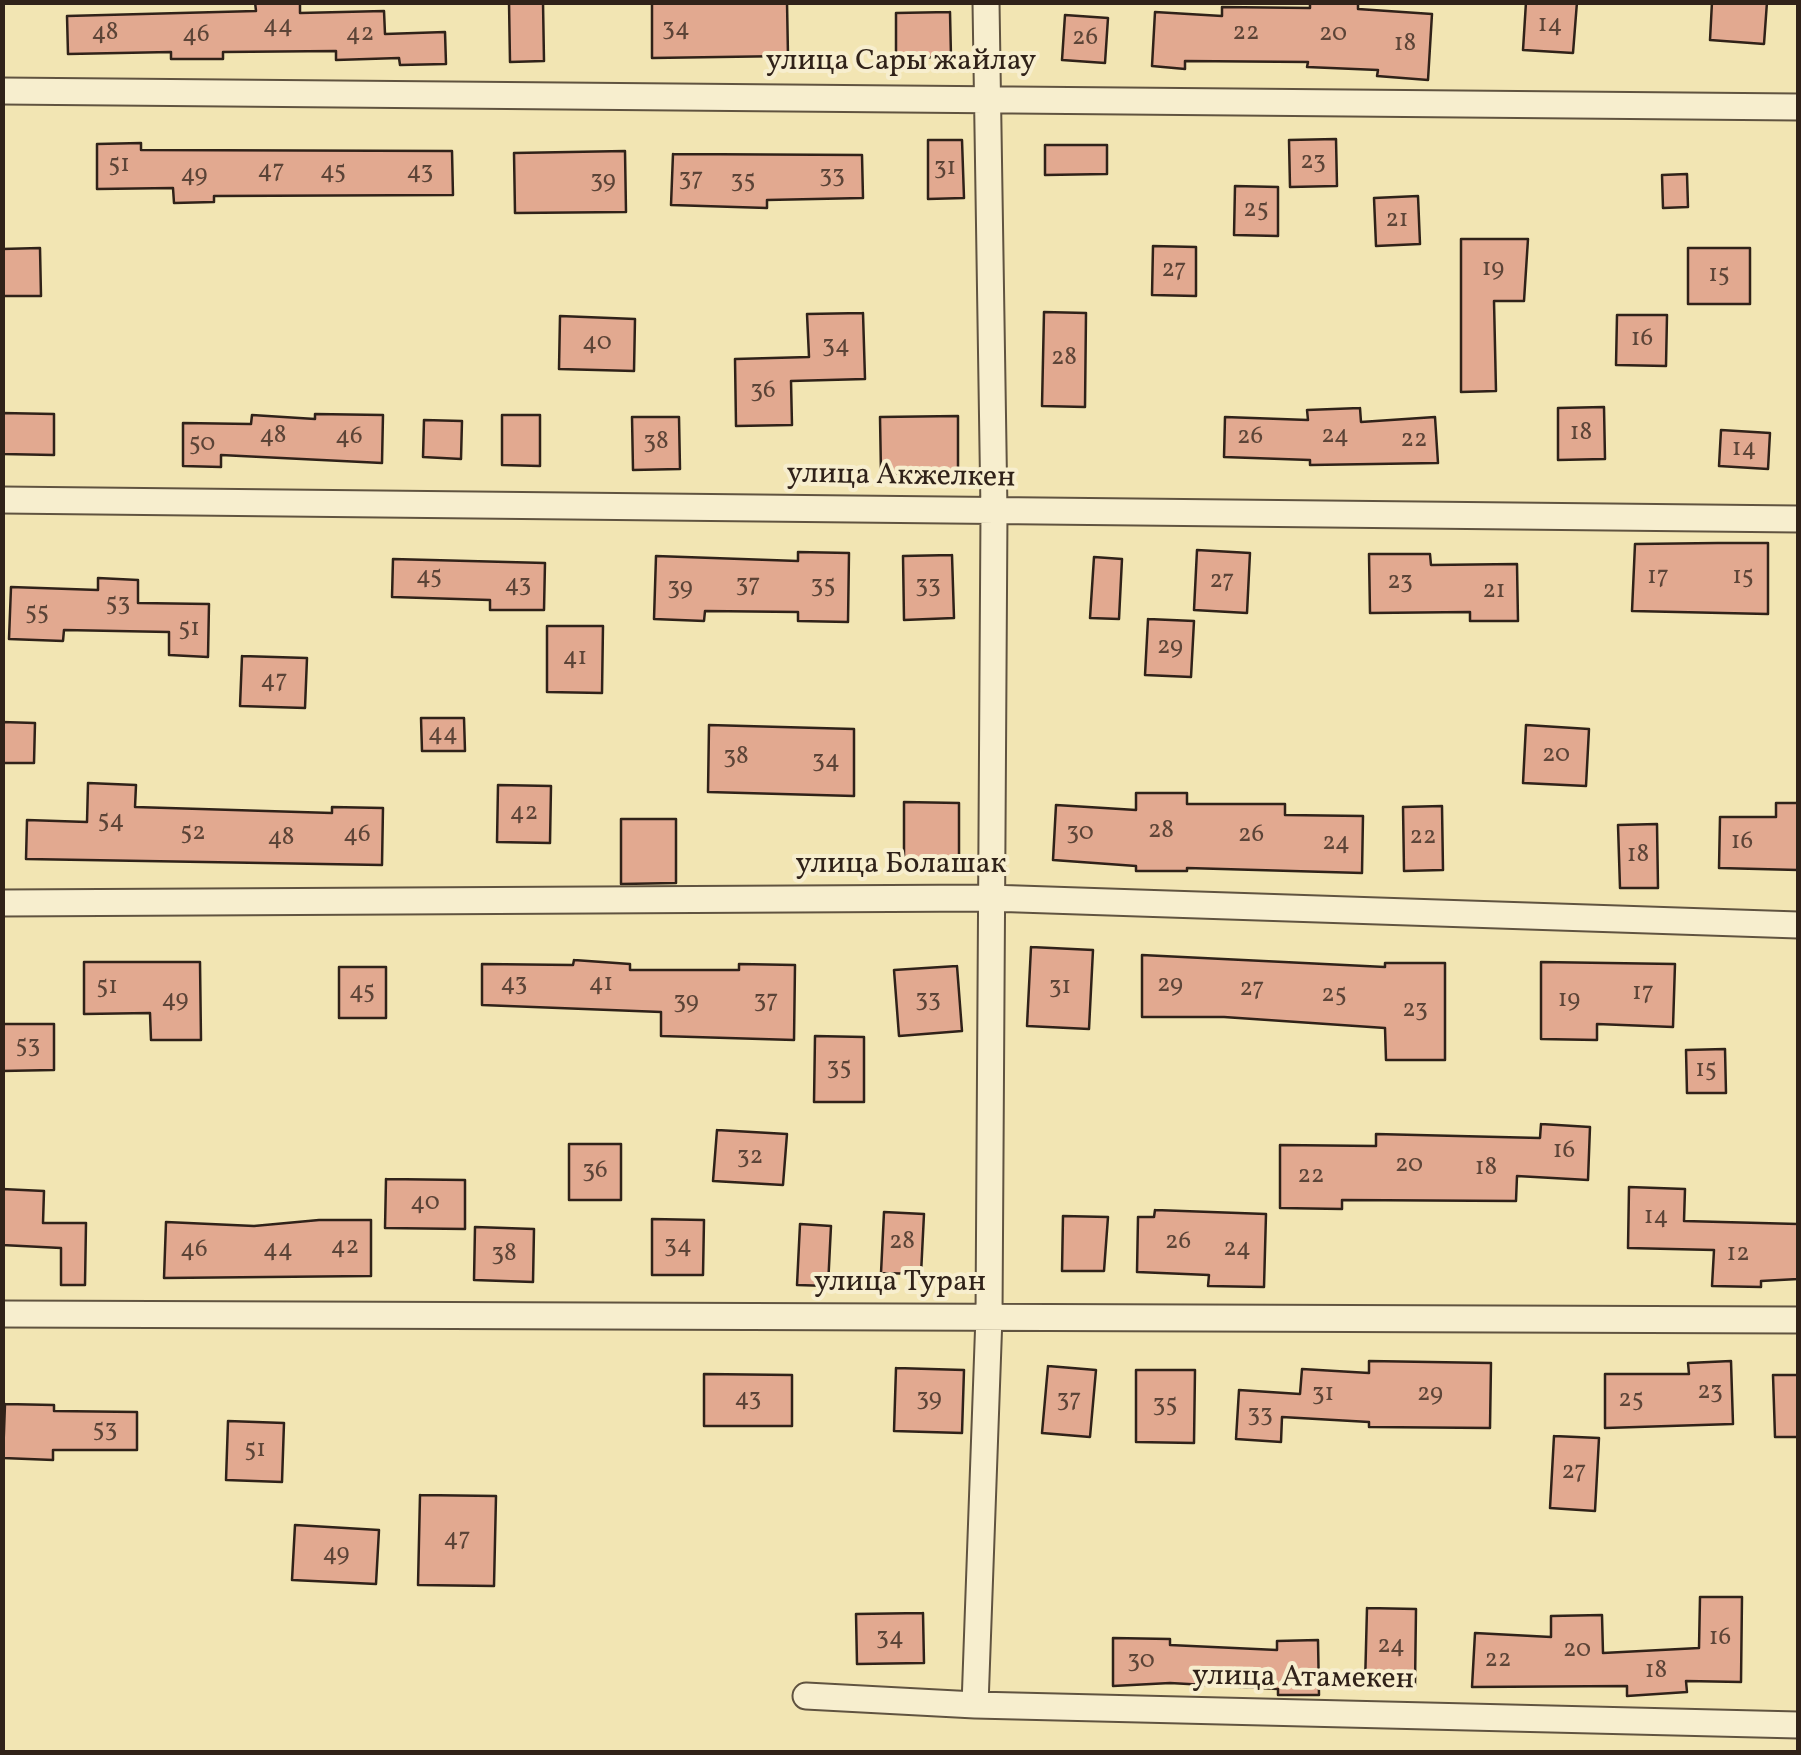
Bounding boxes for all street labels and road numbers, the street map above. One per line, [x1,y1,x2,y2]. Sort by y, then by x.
street label: улица Сары жайлау [766,45,1036,81]
street label: улица Акжелкен [786,458,1016,498]
street label: улица Болашак [795,848,1007,884]
street label: улица Туран [814,1266,986,1302]
street label: улица Атамекен [1192,1660,1414,1700]

